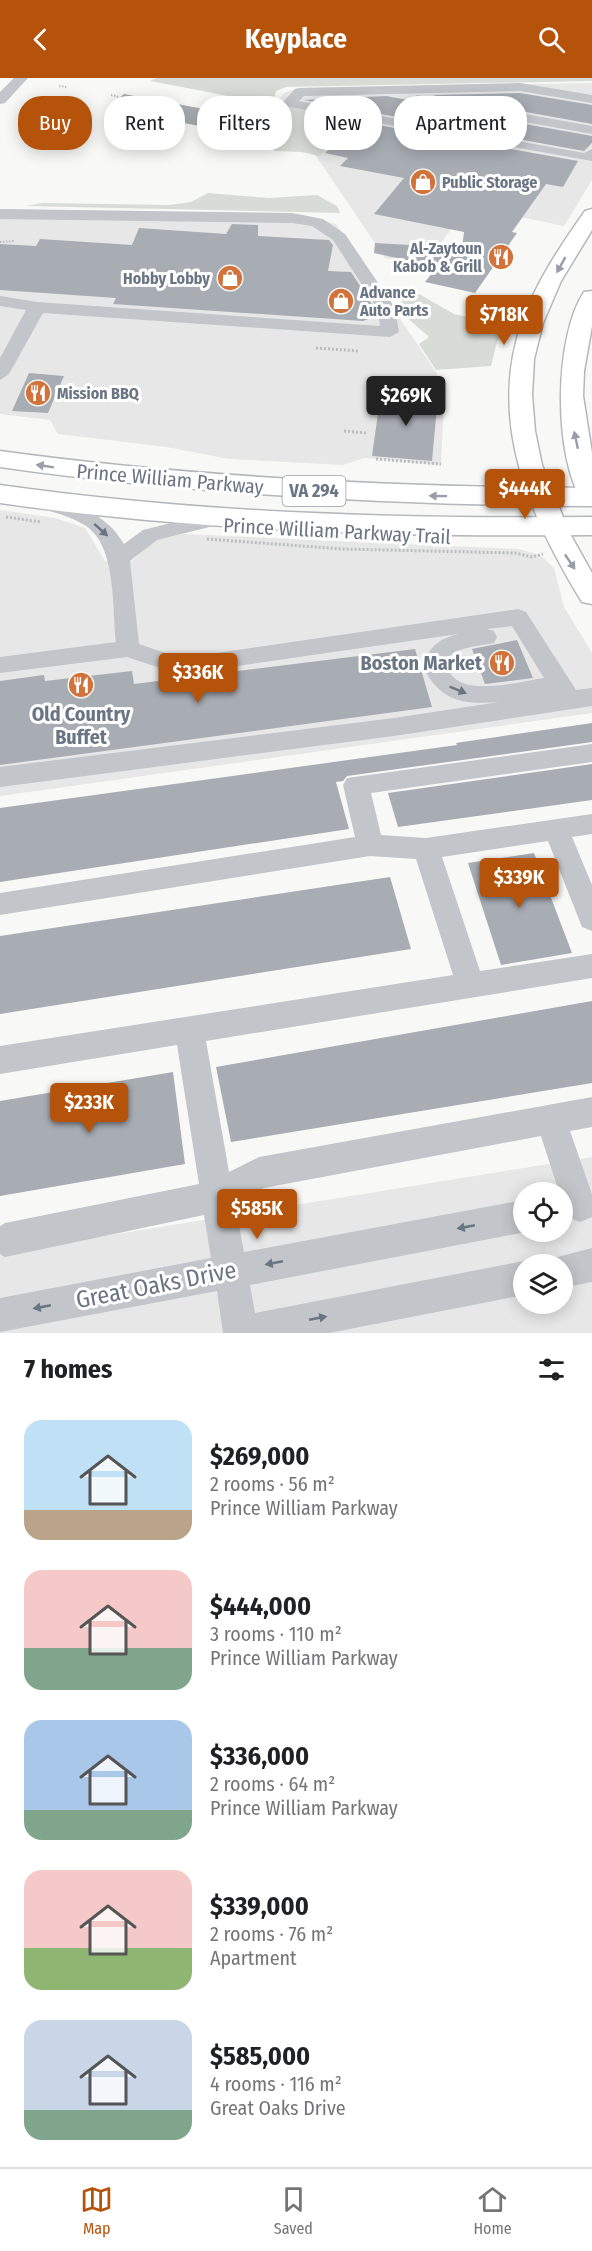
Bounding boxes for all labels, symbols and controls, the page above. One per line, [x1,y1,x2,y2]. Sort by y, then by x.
icon: back [24,23,57,56]
text: Keyplace [245,23,347,55]
icon: search [535,23,568,56]
chip: Buy [18,96,92,150]
chip: Rent [104,96,185,150]
chip: Filters [197,96,292,150]
chip: New [304,96,382,150]
chip: Apartment [394,96,527,150]
shop icon: Public Storage [408,167,438,197]
place label: Public Storage [442,173,537,192]
place label: Al-Zaytoun Kabob & Grill [393,239,483,276]
restaurant icon: Al-Zaytoun Kabob & Grill [486,242,516,272]
one-way arrow [556,257,566,274]
shop icon: Hobby Lobby [215,263,245,293]
place label: Hobby Lobby [123,269,210,288]
place label: Advance Auto Parts [359,283,429,320]
shop icon: Advance Auto Parts [326,286,356,316]
pin: $718K [462,295,546,346]
text: $718K [480,302,528,326]
pin: $269K [364,376,448,427]
restaurant icon: Mission BBQ [23,378,53,408]
text: $269K [380,383,432,407]
place label: Mission BBQ [57,384,140,403]
one-way arrow [571,430,580,449]
street label: Prince William Parkway [75,459,265,499]
one-way arrow [36,461,55,470]
pin: $444K [483,469,567,520]
road number: VA 294 [282,476,346,506]
text: $444K [499,476,551,500]
one-way arrow [429,491,448,501]
street label: Prince William Parkway Trail [223,513,451,549]
one-way arrow [93,523,108,536]
one-way arrow [564,553,576,569]
restaurant icon: Boston Market [487,648,517,678]
place label: Boston Market [361,651,483,675]
pin: $336K [156,653,240,704]
text: $336K [173,660,223,684]
restaurant icon: Old Country Buffet [66,670,96,700]
one-way arrow [450,685,468,695]
place label: Old Country Buffet [32,702,131,749]
pin: $339K [477,858,561,909]
text: $339K [494,865,544,889]
pin: $233K [47,1083,131,1134]
text: $233K [64,1090,114,1114]
map controls [513,1182,573,1314]
button: locate [513,1182,573,1242]
pin: $585K [215,1189,299,1240]
text: $585K [231,1196,283,1220]
one-way arrow [456,1223,475,1232]
button: layers [513,1254,573,1314]
street label: Great Oaks Drive [73,1256,239,1314]
one-way arrow [265,1259,284,1268]
one-way arrow [32,1303,51,1312]
one-way arrow [309,1313,328,1322]
icon: filters [535,1353,568,1386]
text: 7 homes [24,1354,112,1385]
text: $269,000 [210,1441,310,1472]
icon: home [72,1444,144,1516]
text: 2 rooms · 56 m² [210,1472,335,1496]
text: Prince William Parkway [210,1496,398,1520]
text: $444,000 [210,1591,311,1622]
icon: home [72,1594,144,1666]
text: 3 rooms · 110 m² [210,1622,342,1646]
text: Prince William Parkway [210,1646,398,1670]
text: $336,000 [210,1741,309,1772]
icon: home [72,1744,144,1816]
text: 2 rooms · 64 m² [210,1772,335,1796]
text: Prince William Parkway [210,1796,398,1820]
text: $339,000 [210,1891,309,1922]
icon: home [72,1894,144,1966]
text: 2 rooms · 76 m² [210,1922,333,1946]
text: Apartment [210,1946,297,1970]
text: $585,000 [210,2041,310,2072]
icon: home [72,2044,144,2116]
text: 4 rooms · 116 m² [210,2072,342,2096]
text: Great Oaks Drive [210,2096,346,2120]
tab: Map [80,2183,113,2238]
tab: Saved [274,2183,313,2238]
tab: Home [473,2183,512,2238]

